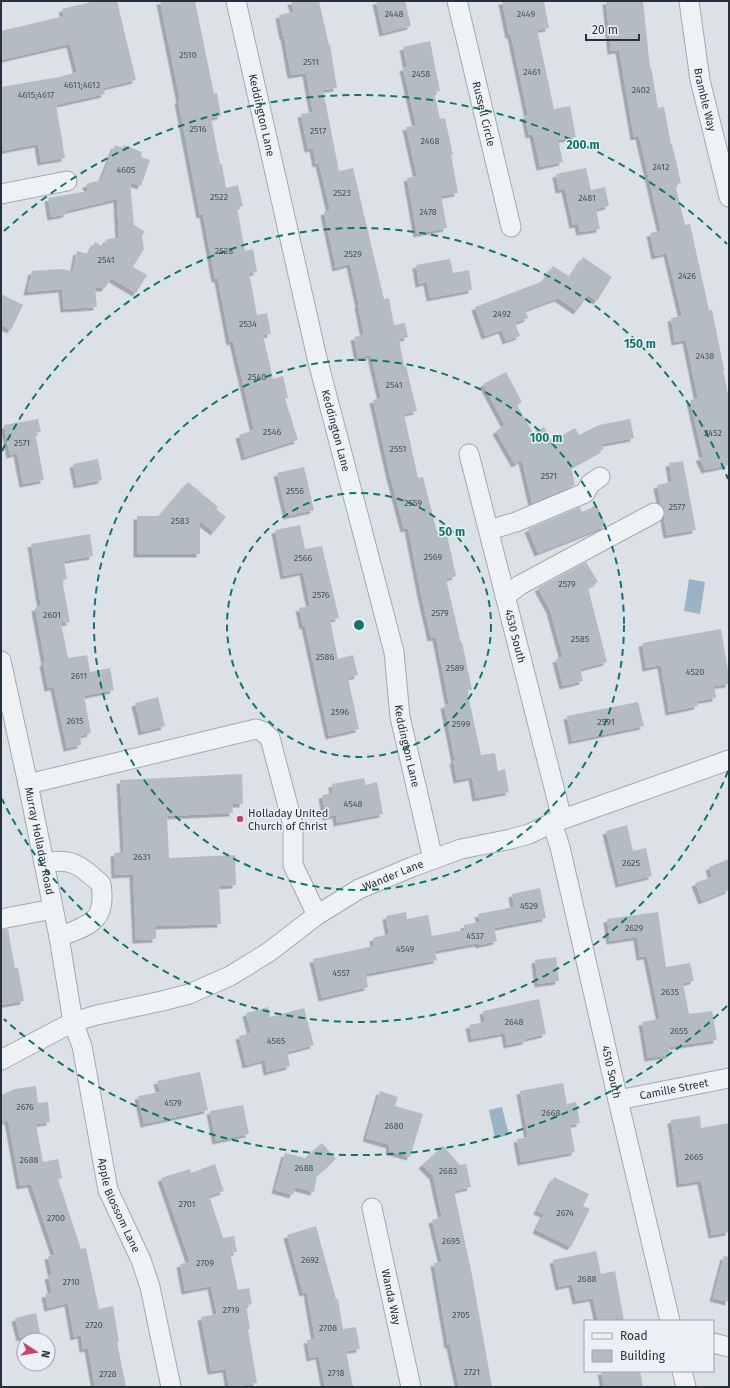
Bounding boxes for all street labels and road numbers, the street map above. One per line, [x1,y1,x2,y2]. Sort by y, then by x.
street label: Bramble Way [692,67,719,133]
street label: Keddington Lane [246,73,278,158]
street label: Russell Circle [470,80,498,148]
street label: Keddington Lane [319,388,353,473]
street label: 4530 South [502,608,529,664]
street label: Keddington Lane [392,704,423,788]
street label: Murray Holladay Road [22,786,57,896]
street label: Wander Lane [360,857,425,893]
street label: 4510 South [599,1044,624,1100]
street label: Camille Street [638,1076,709,1102]
street label: Apple Blossom Lane [96,1157,143,1254]
street label: Wanda Way [379,1268,404,1327]

